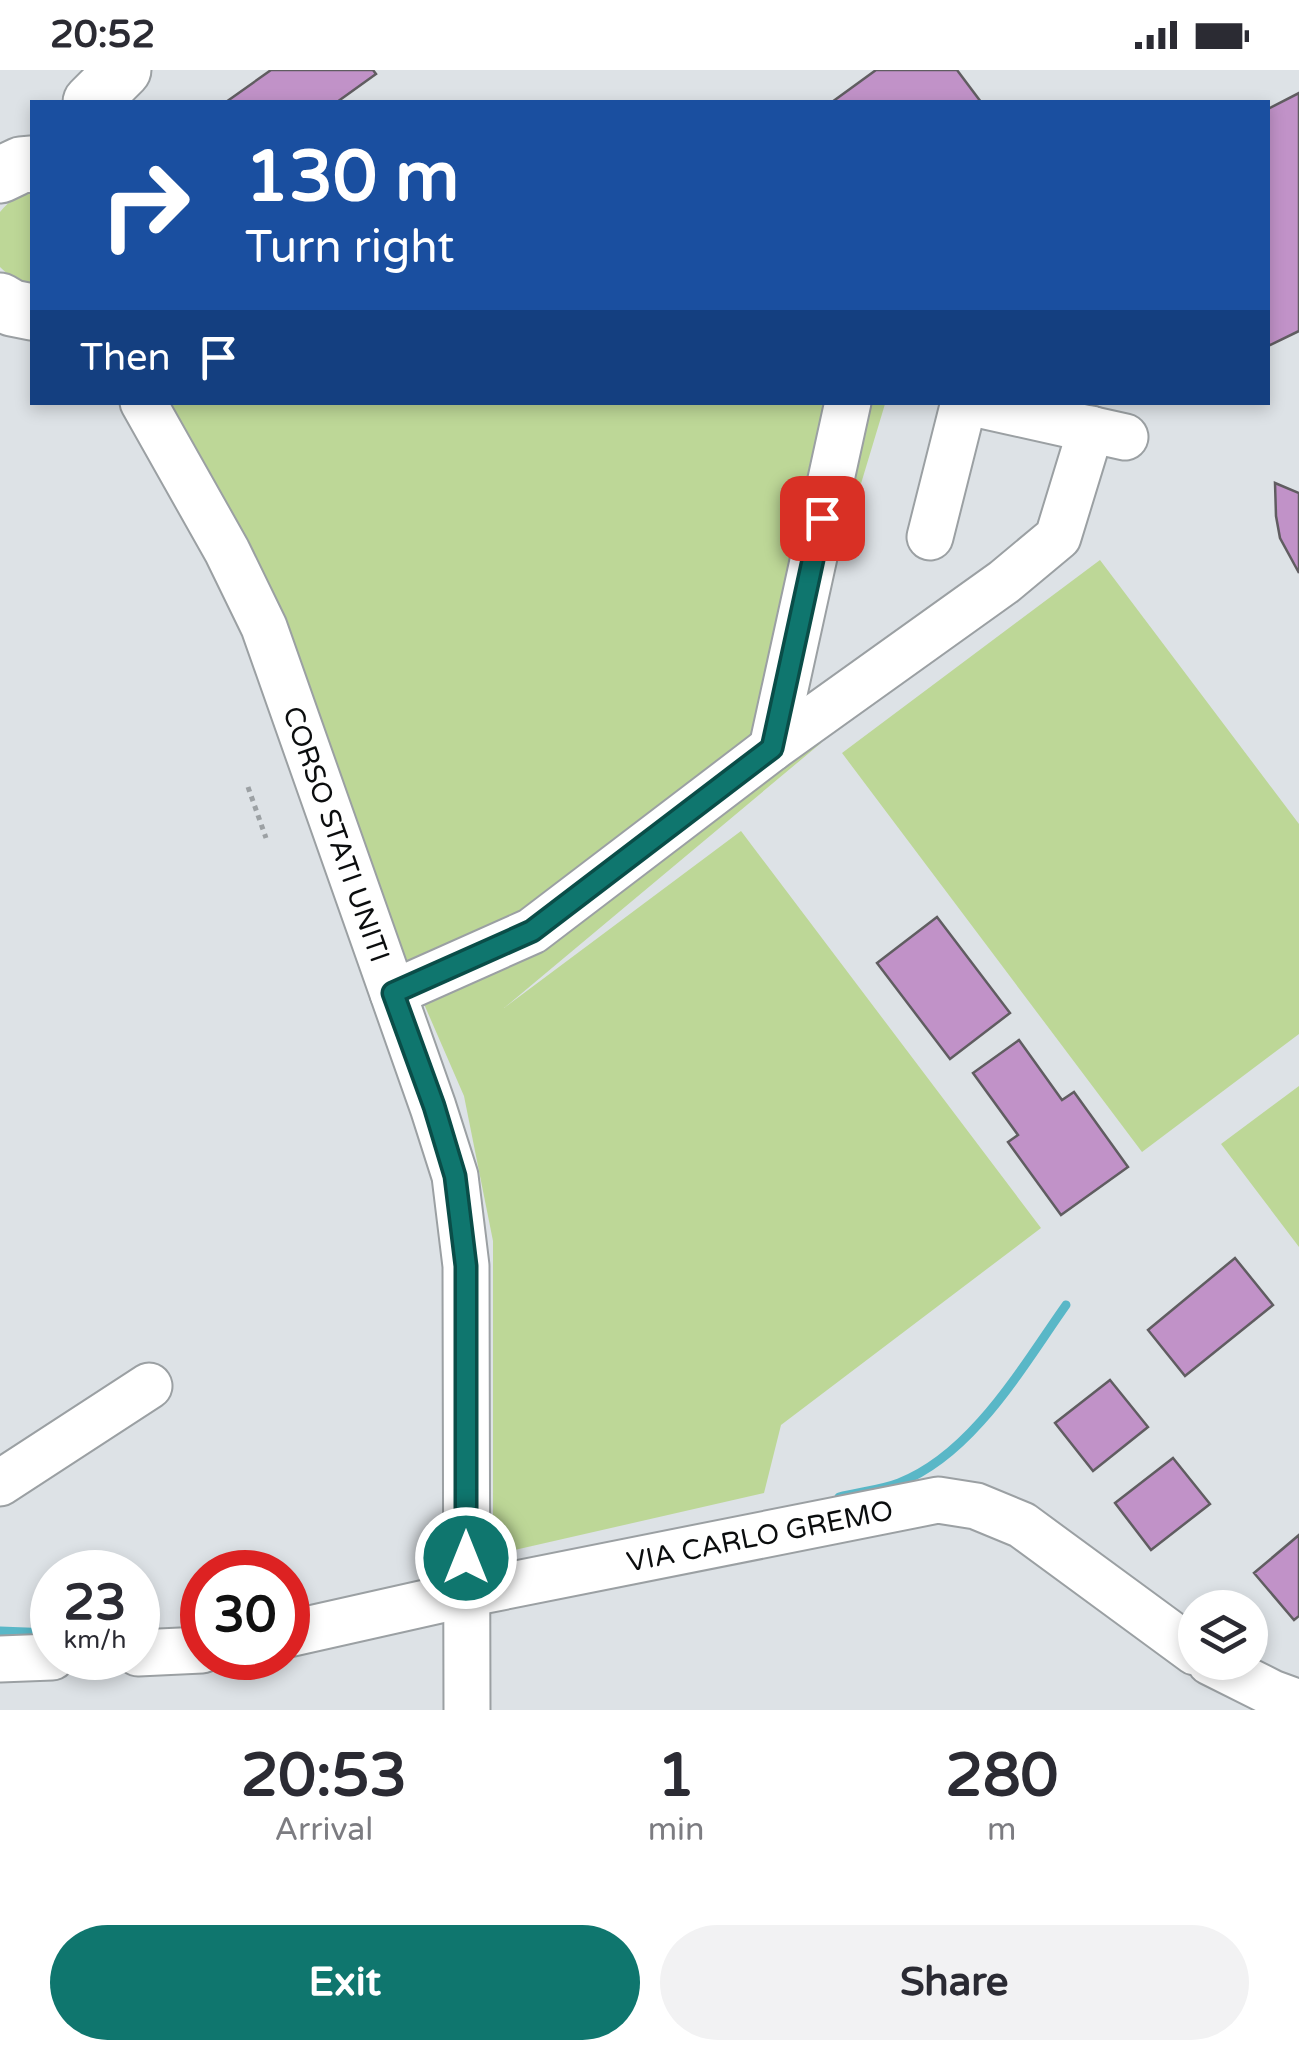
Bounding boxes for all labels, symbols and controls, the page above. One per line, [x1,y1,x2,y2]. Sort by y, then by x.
text: 20:52 [50,12,155,58]
text: 130 m [245,136,459,220]
icon: right [80,140,210,270]
text: Turn right [245,221,454,275]
icon: arrive [191,330,246,385]
text: Then [80,335,171,381]
pin [780,476,865,561]
icon: arrive [795,491,850,546]
street label: CORSO STATI UNITI [275,702,397,967]
street label: VIA CARLO GREMO [624,1493,896,1580]
position arrow [414,1506,518,1610]
speed limit sign: 30 [180,1550,310,1680]
text: 23 [64,1573,126,1633]
map controls [1178,1590,1268,1680]
button: layers [1178,1590,1268,1680]
text: km/h [64,1625,126,1655]
text: 20:53 [241,1740,407,1812]
text: 1 [657,1740,695,1812]
text: 280 [945,1740,1058,1812]
text: Arrival [274,1811,373,1849]
text: min [648,1811,705,1849]
text: m [987,1811,1016,1849]
button: Exit [50,1925,640,2040]
button: Share [660,1925,1249,2040]

